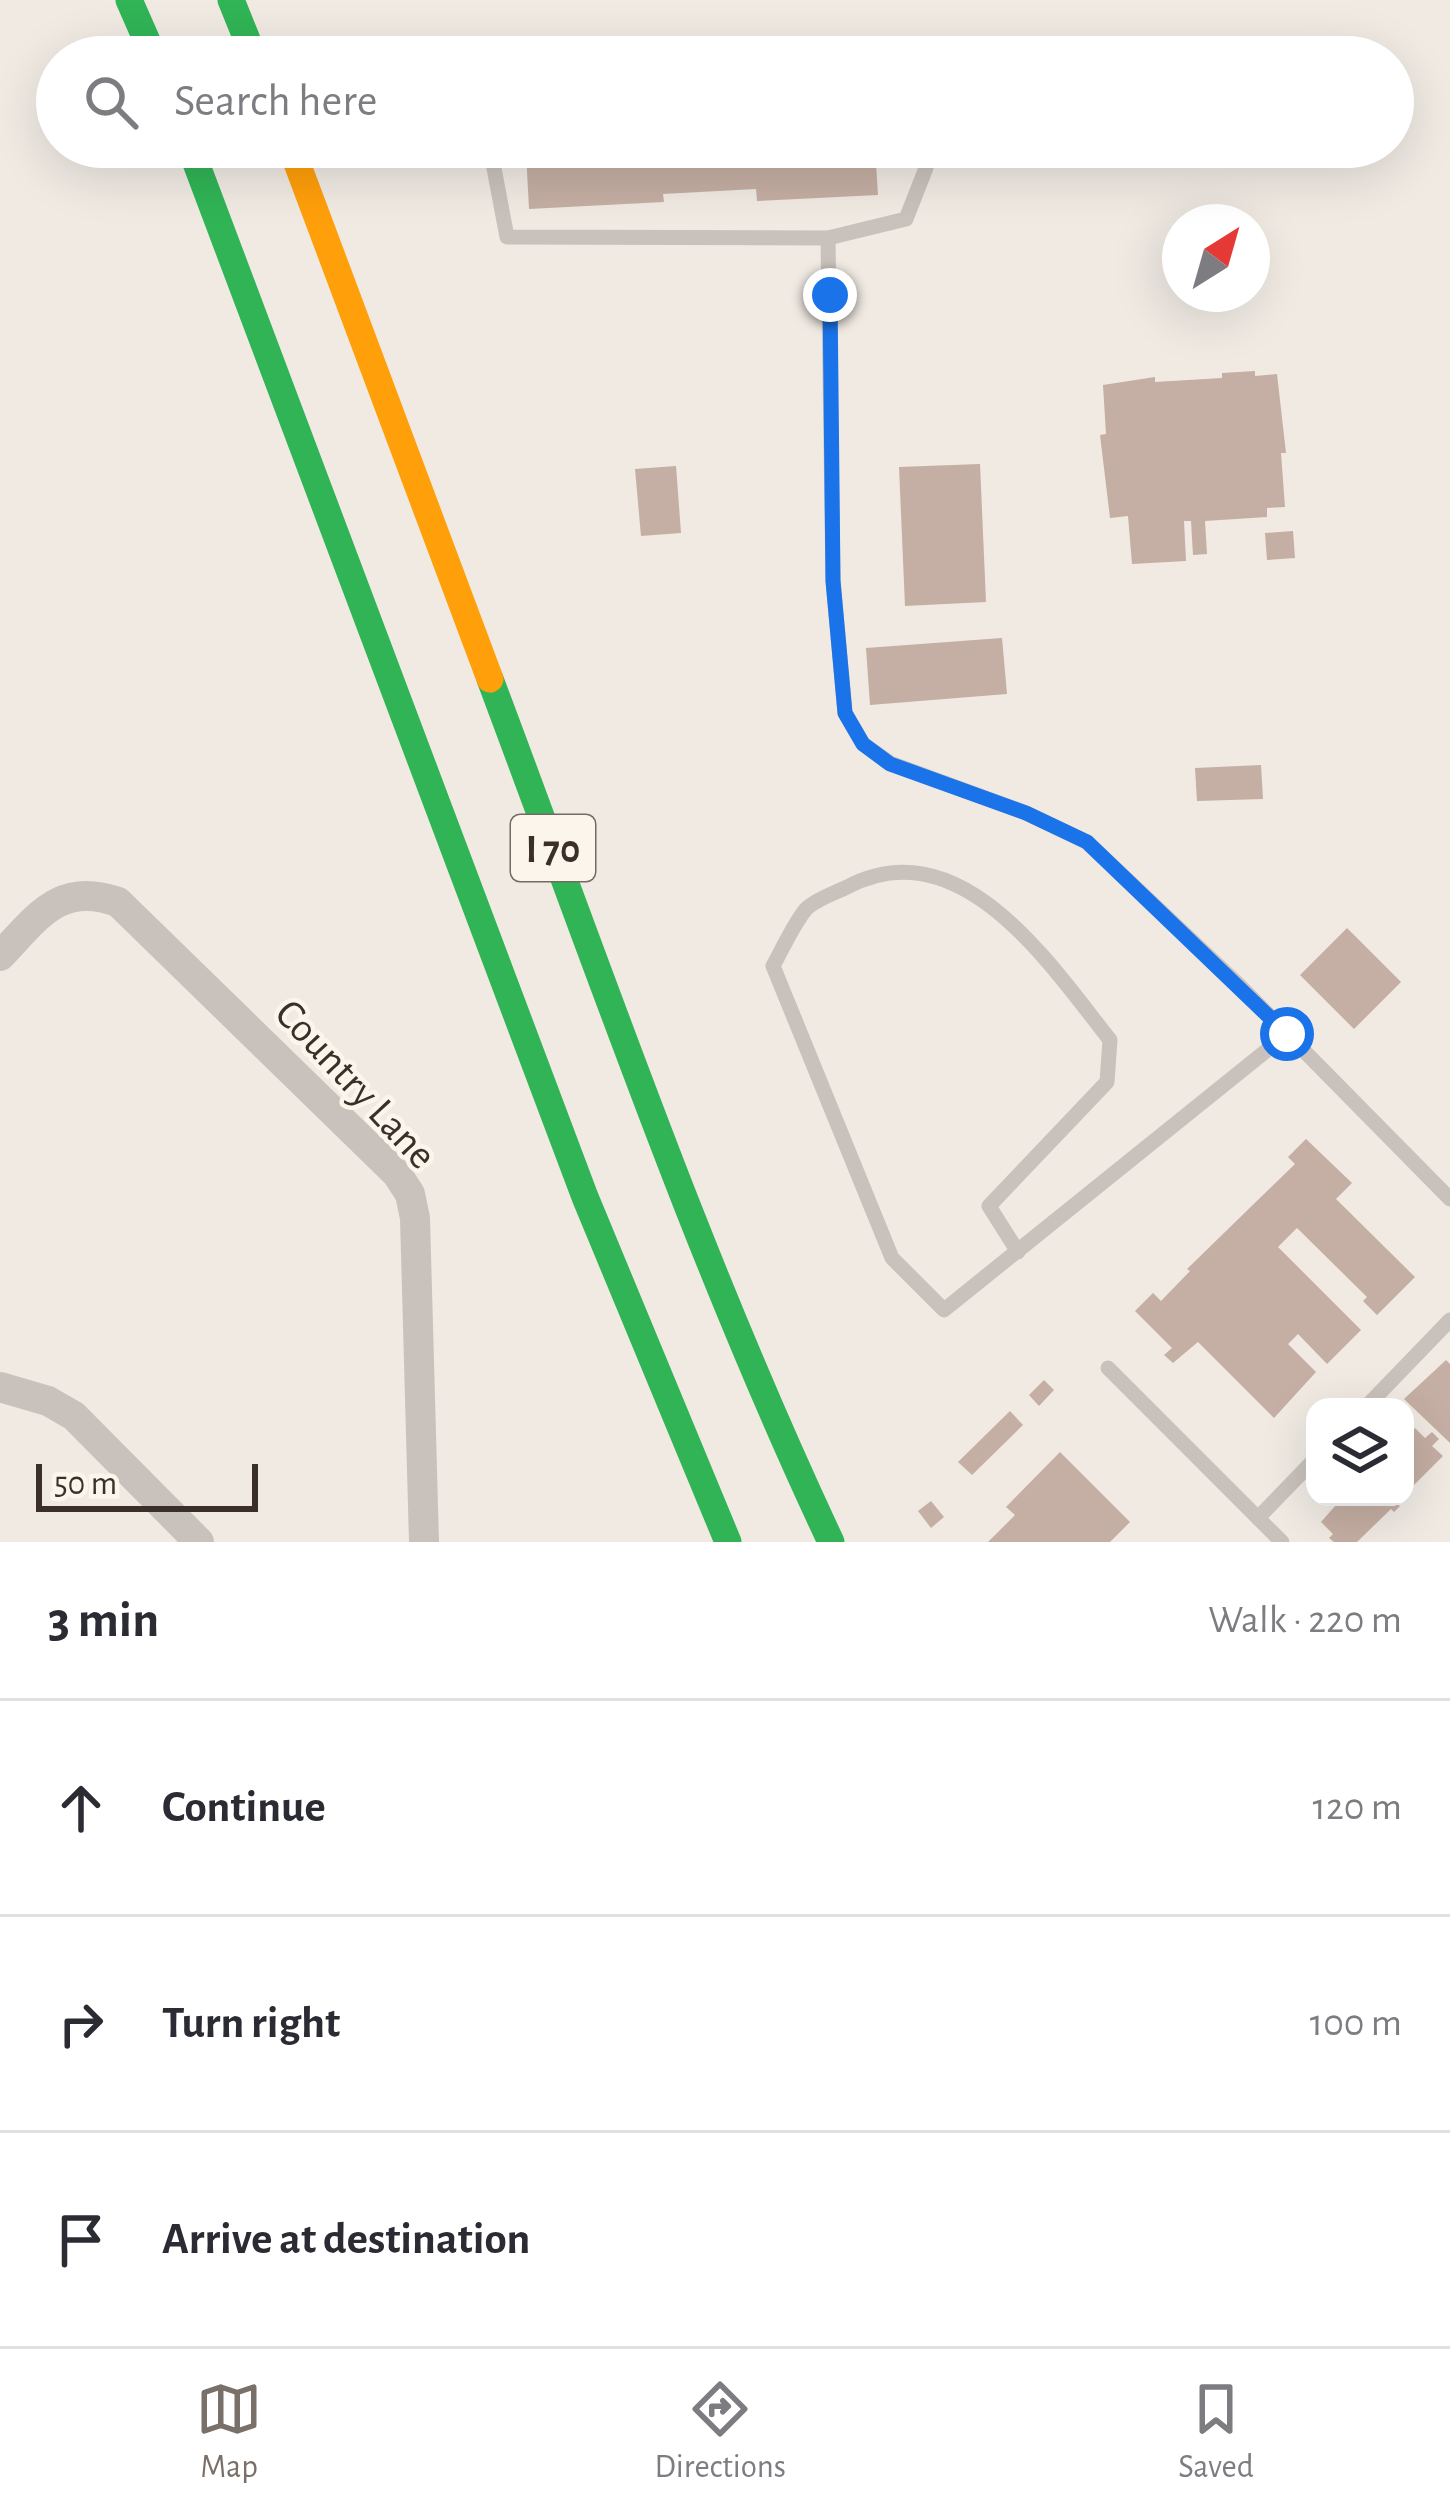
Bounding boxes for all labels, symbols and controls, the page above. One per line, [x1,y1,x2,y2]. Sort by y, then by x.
search box [36,36,1414,168]
icon: search [78,69,144,135]
text: Search here [174,79,377,124]
north arrow [1162,204,1270,312]
route end [803,268,857,322]
road number: I 70 [511,815,595,881]
street label: Country Lane [267,992,444,1177]
route start [1260,1007,1314,1061]
map controls [1306,1398,1414,1506]
button: layers [1306,1398,1414,1506]
scale bar [36,1458,258,1511]
text: 50 m [54,1468,117,1501]
text: 3 min [48,1595,159,1646]
text: Walk · 220 m [1208,1601,1402,1640]
icon: ahead [48,1775,114,1841]
text: Continue [162,1785,326,1830]
text: 120 m [1313,1788,1402,1827]
icon: right [48,1991,114,2057]
text: Turn right [162,2001,340,2046]
text: 100 m [1310,2004,1402,2043]
icon: arrive [48,2207,114,2273]
text: Arrive at destination [162,2217,530,2262]
tab: Map [196,2376,262,2488]
tab: Directions [654,2376,786,2488]
tab: Saved [1178,2376,1254,2488]

